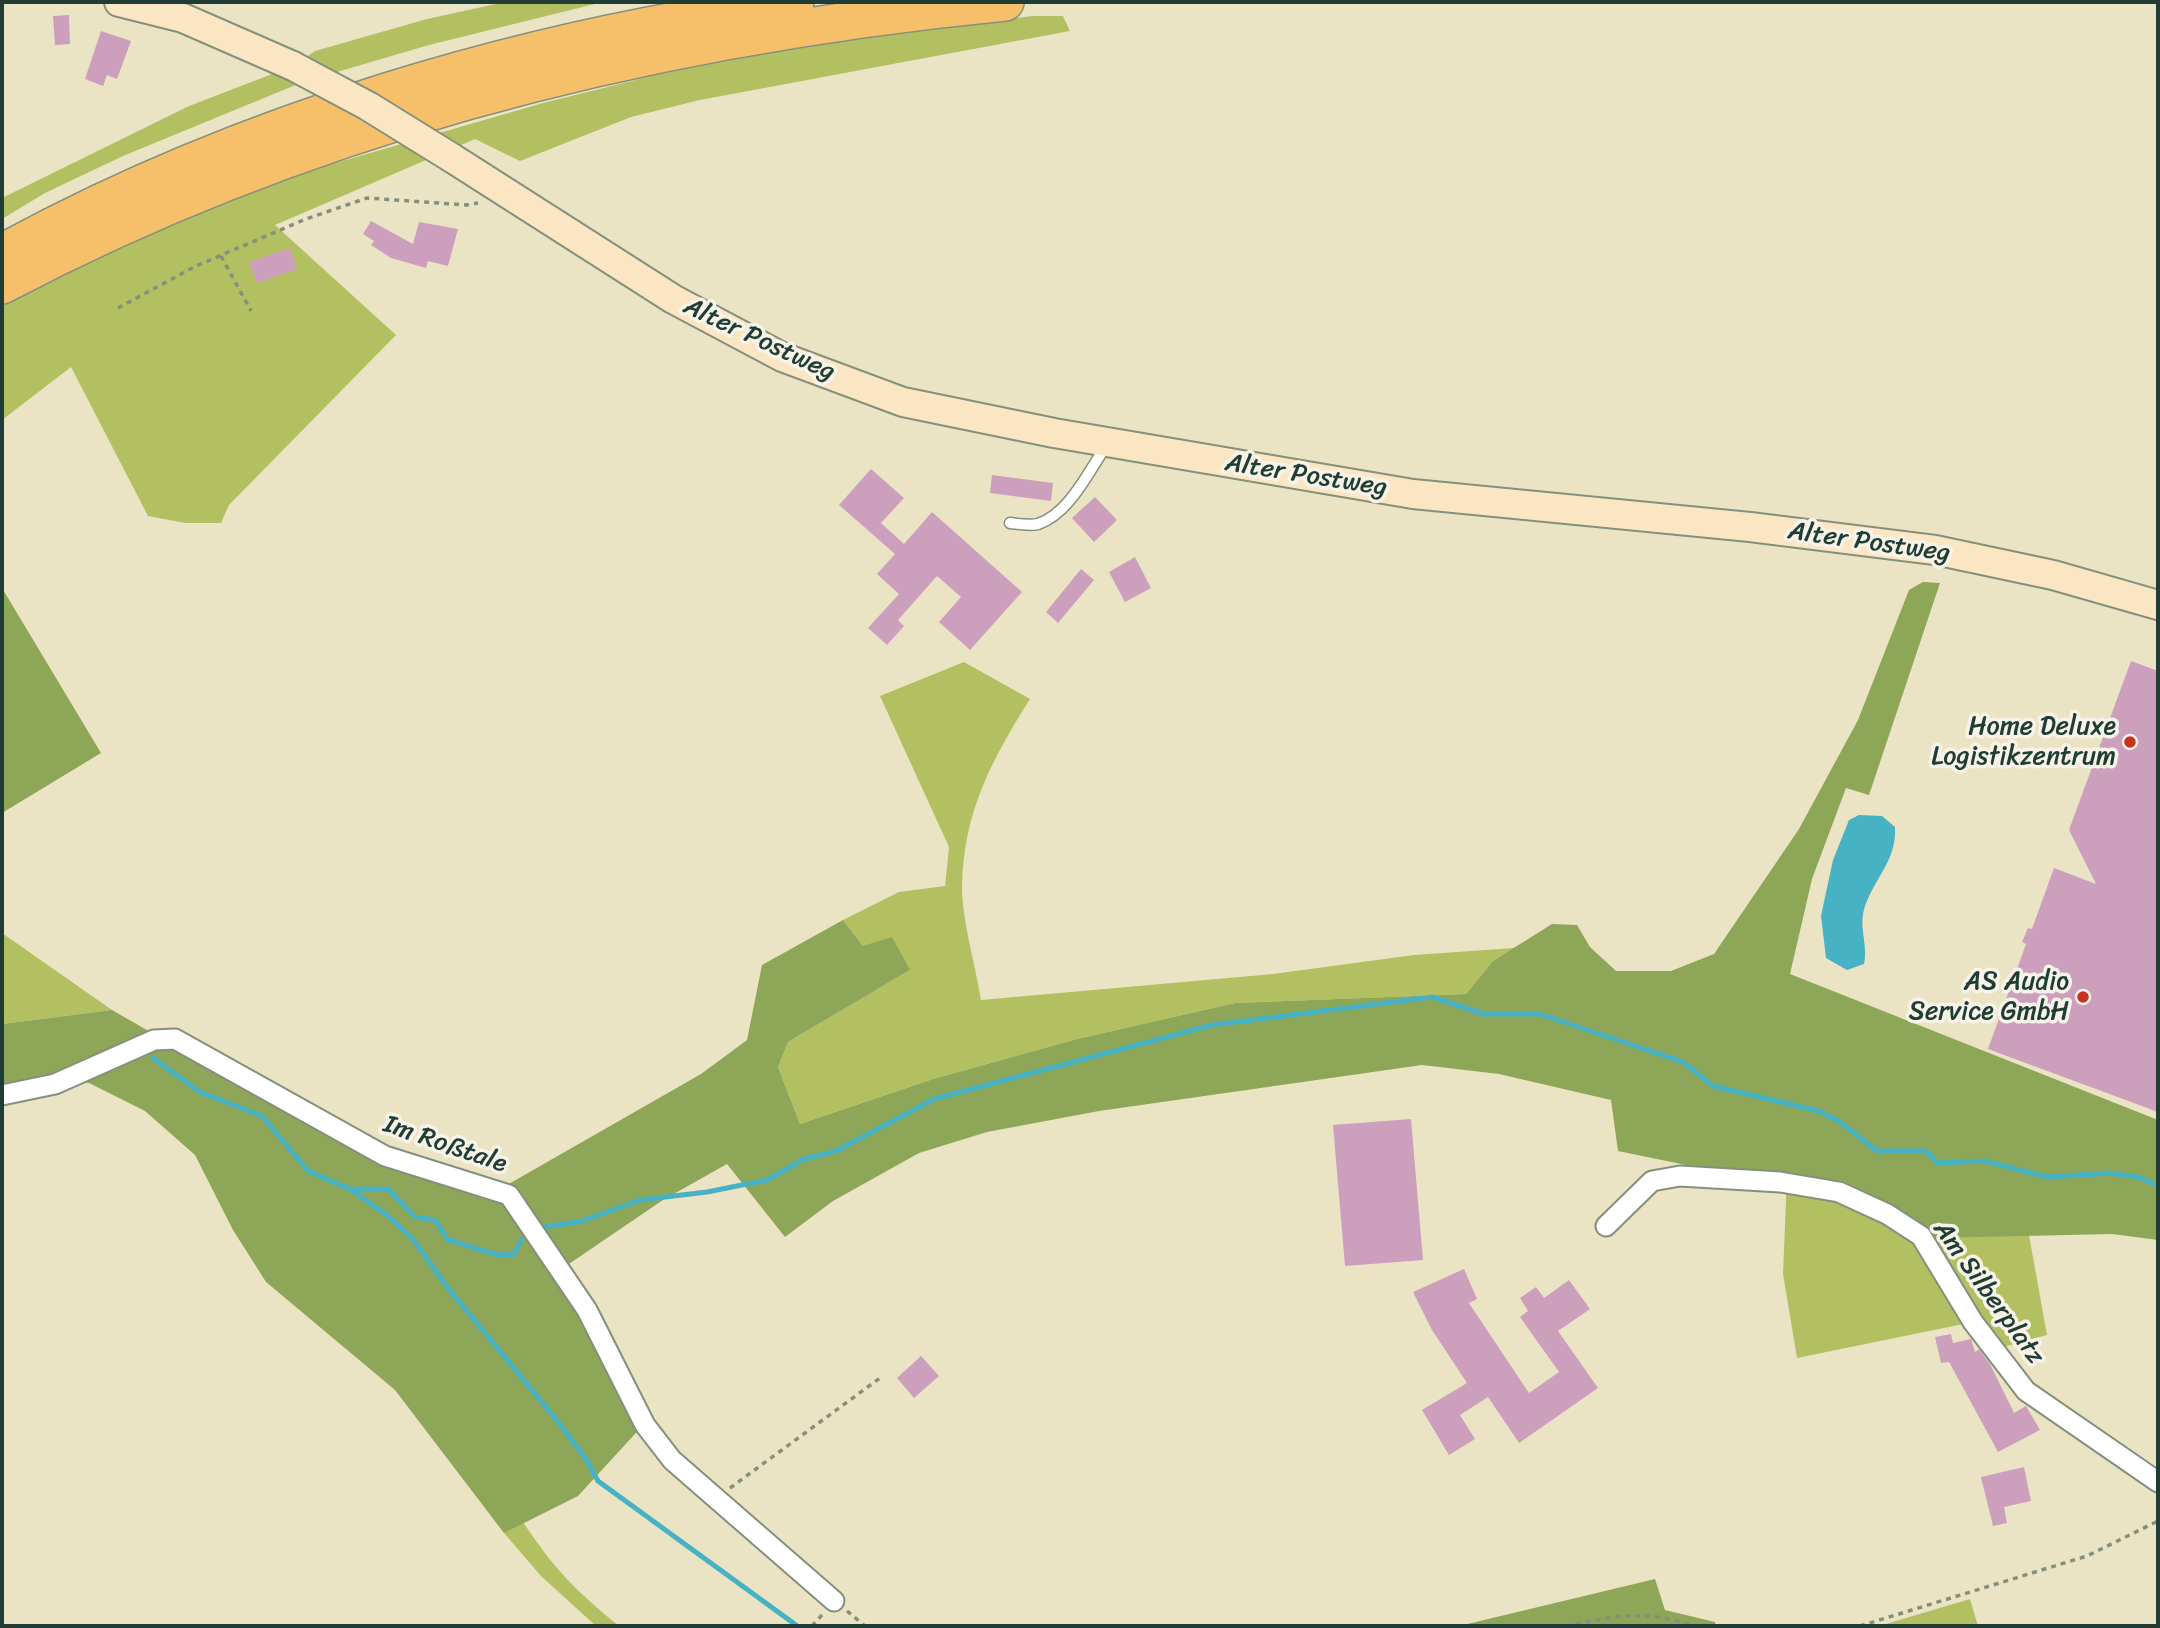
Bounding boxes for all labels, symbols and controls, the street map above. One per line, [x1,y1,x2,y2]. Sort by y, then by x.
street label: Alter Postweg [678,291,840,389]
street label: Alter Postweg [1223,448,1389,504]
street label: Alter Postweg [1786,516,1952,570]
place label: Home Deluxe Logistikzentrum [1931,711,2116,772]
marker: Home Deluxe Logistikzentrum [2122,734,2138,750]
place label: AS Audio Service GmbH [1909,966,2069,1028]
marker: AS Audio Service GmbH [2075,989,2091,1005]
street label: Im Roßtale [379,1109,511,1181]
street label: Am Silberplatz [1926,1215,2050,1371]

